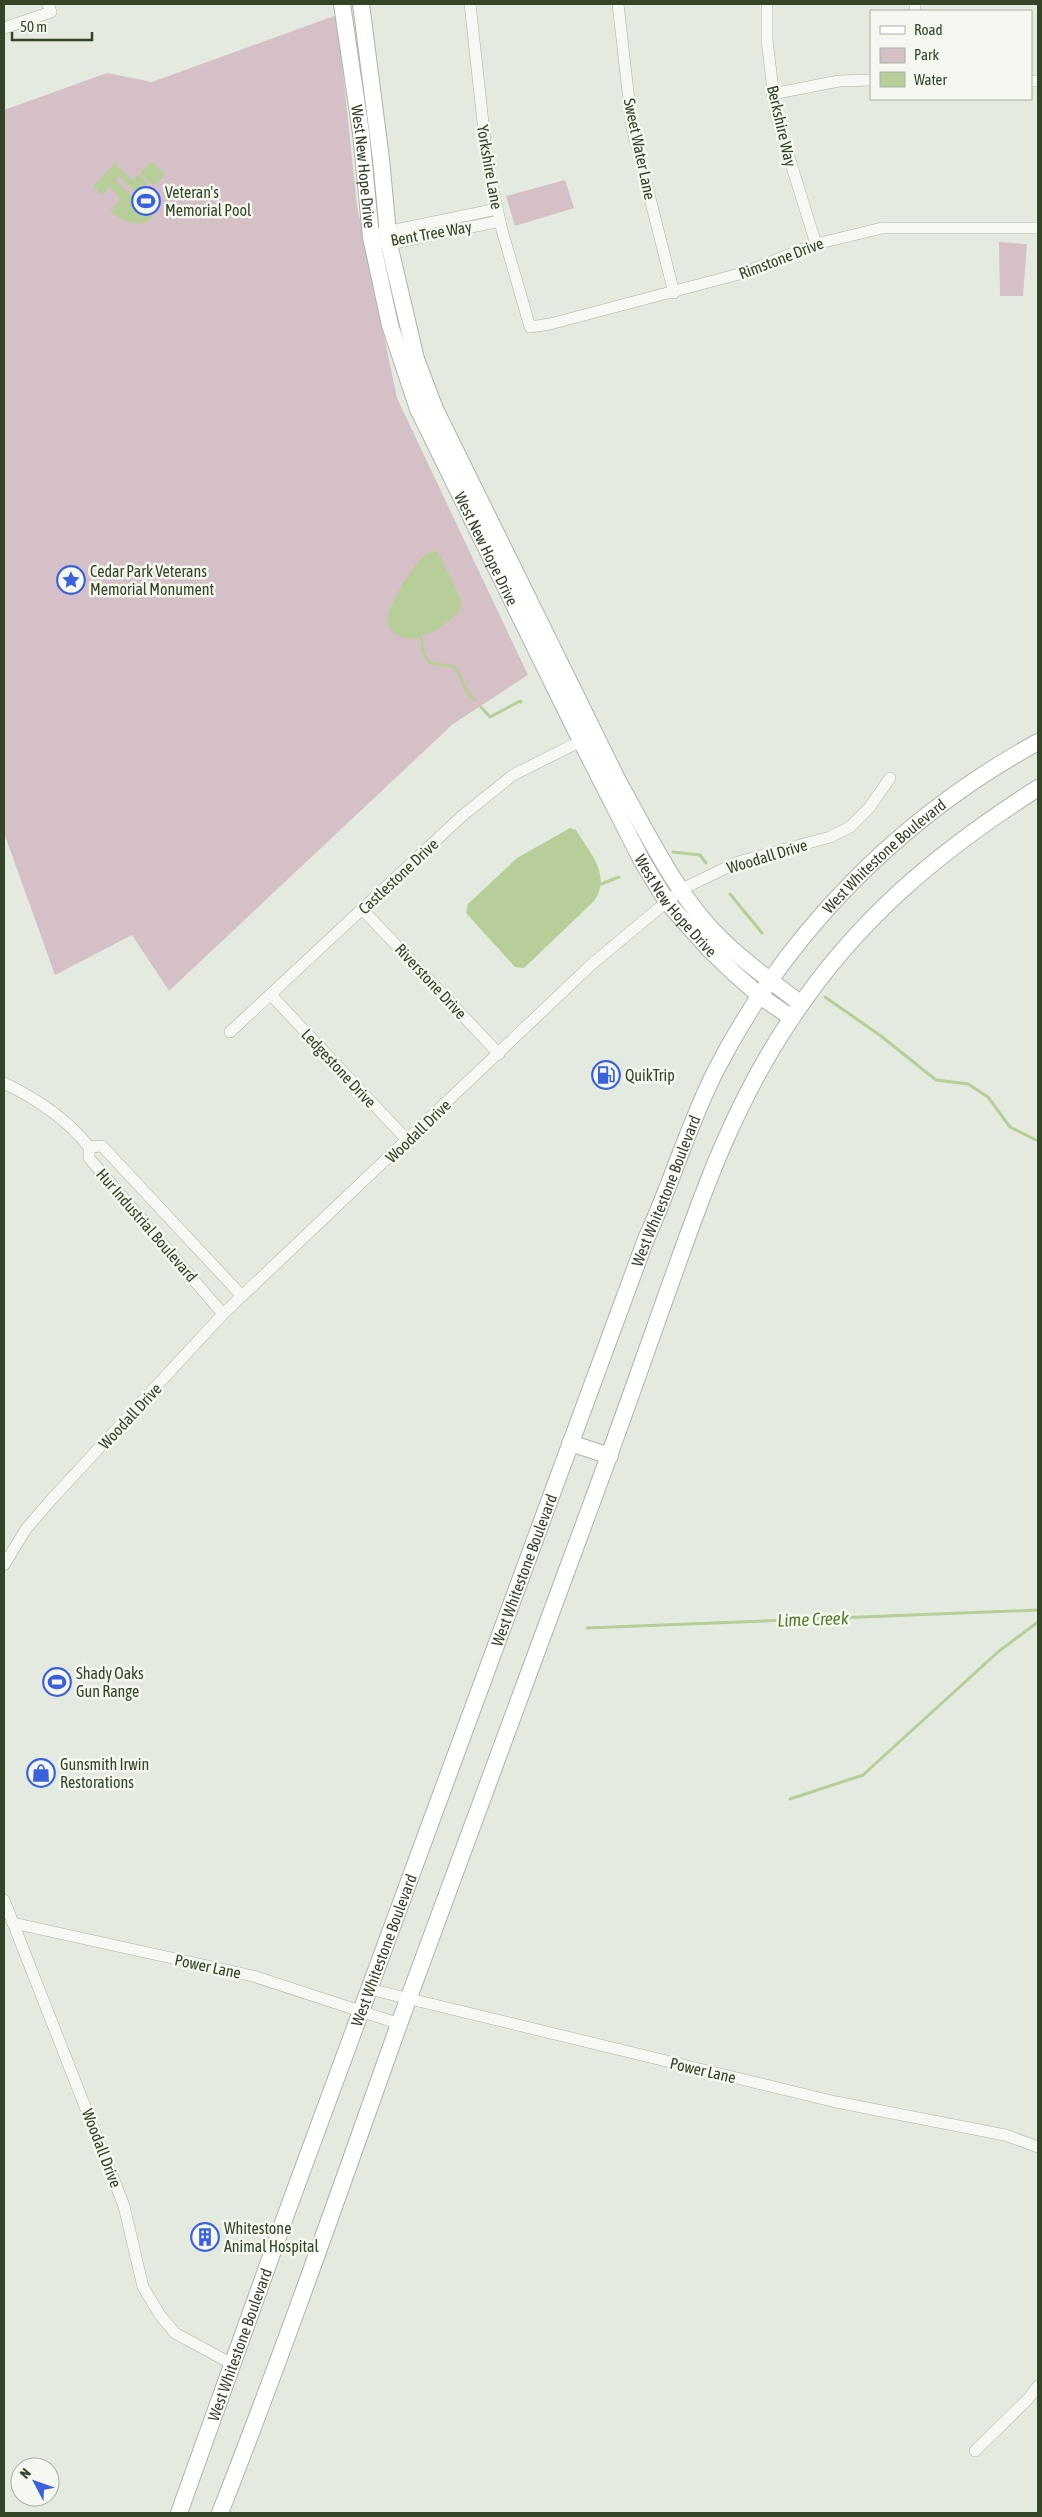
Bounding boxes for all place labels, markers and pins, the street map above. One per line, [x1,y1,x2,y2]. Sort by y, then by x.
place label: Veteran's Memorial Pool [165,183,252,219]
sports icon: Veteran's Memorial Pool [131,186,161,216]
place label: Cedar Park Veterans Memorial Monument [90,562,215,598]
place icon: Cedar Park Veterans Memorial Monument [56,565,86,595]
fuel station icon: QuikTrip [591,1060,621,1090]
place label: QuikTrip [625,1066,675,1085]
place label: Shady Oaks Gun Range [76,1664,144,1701]
sports icon: Shady Oaks Gun Range [42,1667,72,1697]
place label: Gunsmith Irwin Restorations [60,1755,149,1791]
shop icon: Gunsmith Irwin Restorations [26,1758,56,1788]
place label: Whitestone Animal Hospital [224,2219,319,2256]
building icon: Whitestone Animal Hospital [190,2222,220,2252]

